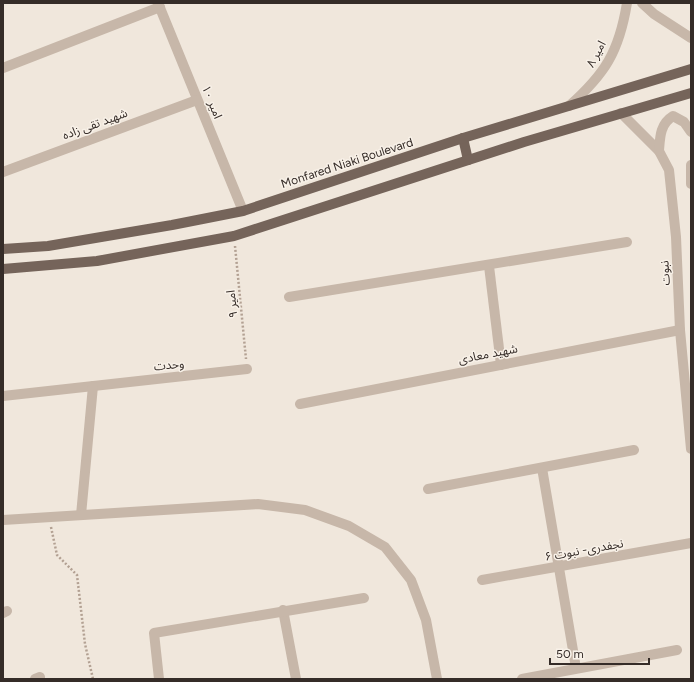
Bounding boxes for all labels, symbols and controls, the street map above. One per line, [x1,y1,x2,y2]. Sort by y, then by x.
street label: امیر ۸ [583,38,609,70]
street label: امیر ۱۰ [199,83,225,121]
street label: شهید تقی زاده [61,106,129,142]
street label: Monfared Niaki Boulevard [279,135,415,191]
street label: نبوت [657,260,673,286]
street label: امیر ۹ [224,289,240,319]
street label: شهید معادی [457,341,519,367]
street label: وحدت [153,356,185,374]
street label: نجفدری- نبوت ۶ [544,536,624,564]
scale bar [550,640,649,666]
text: 50 m [556,647,584,661]

